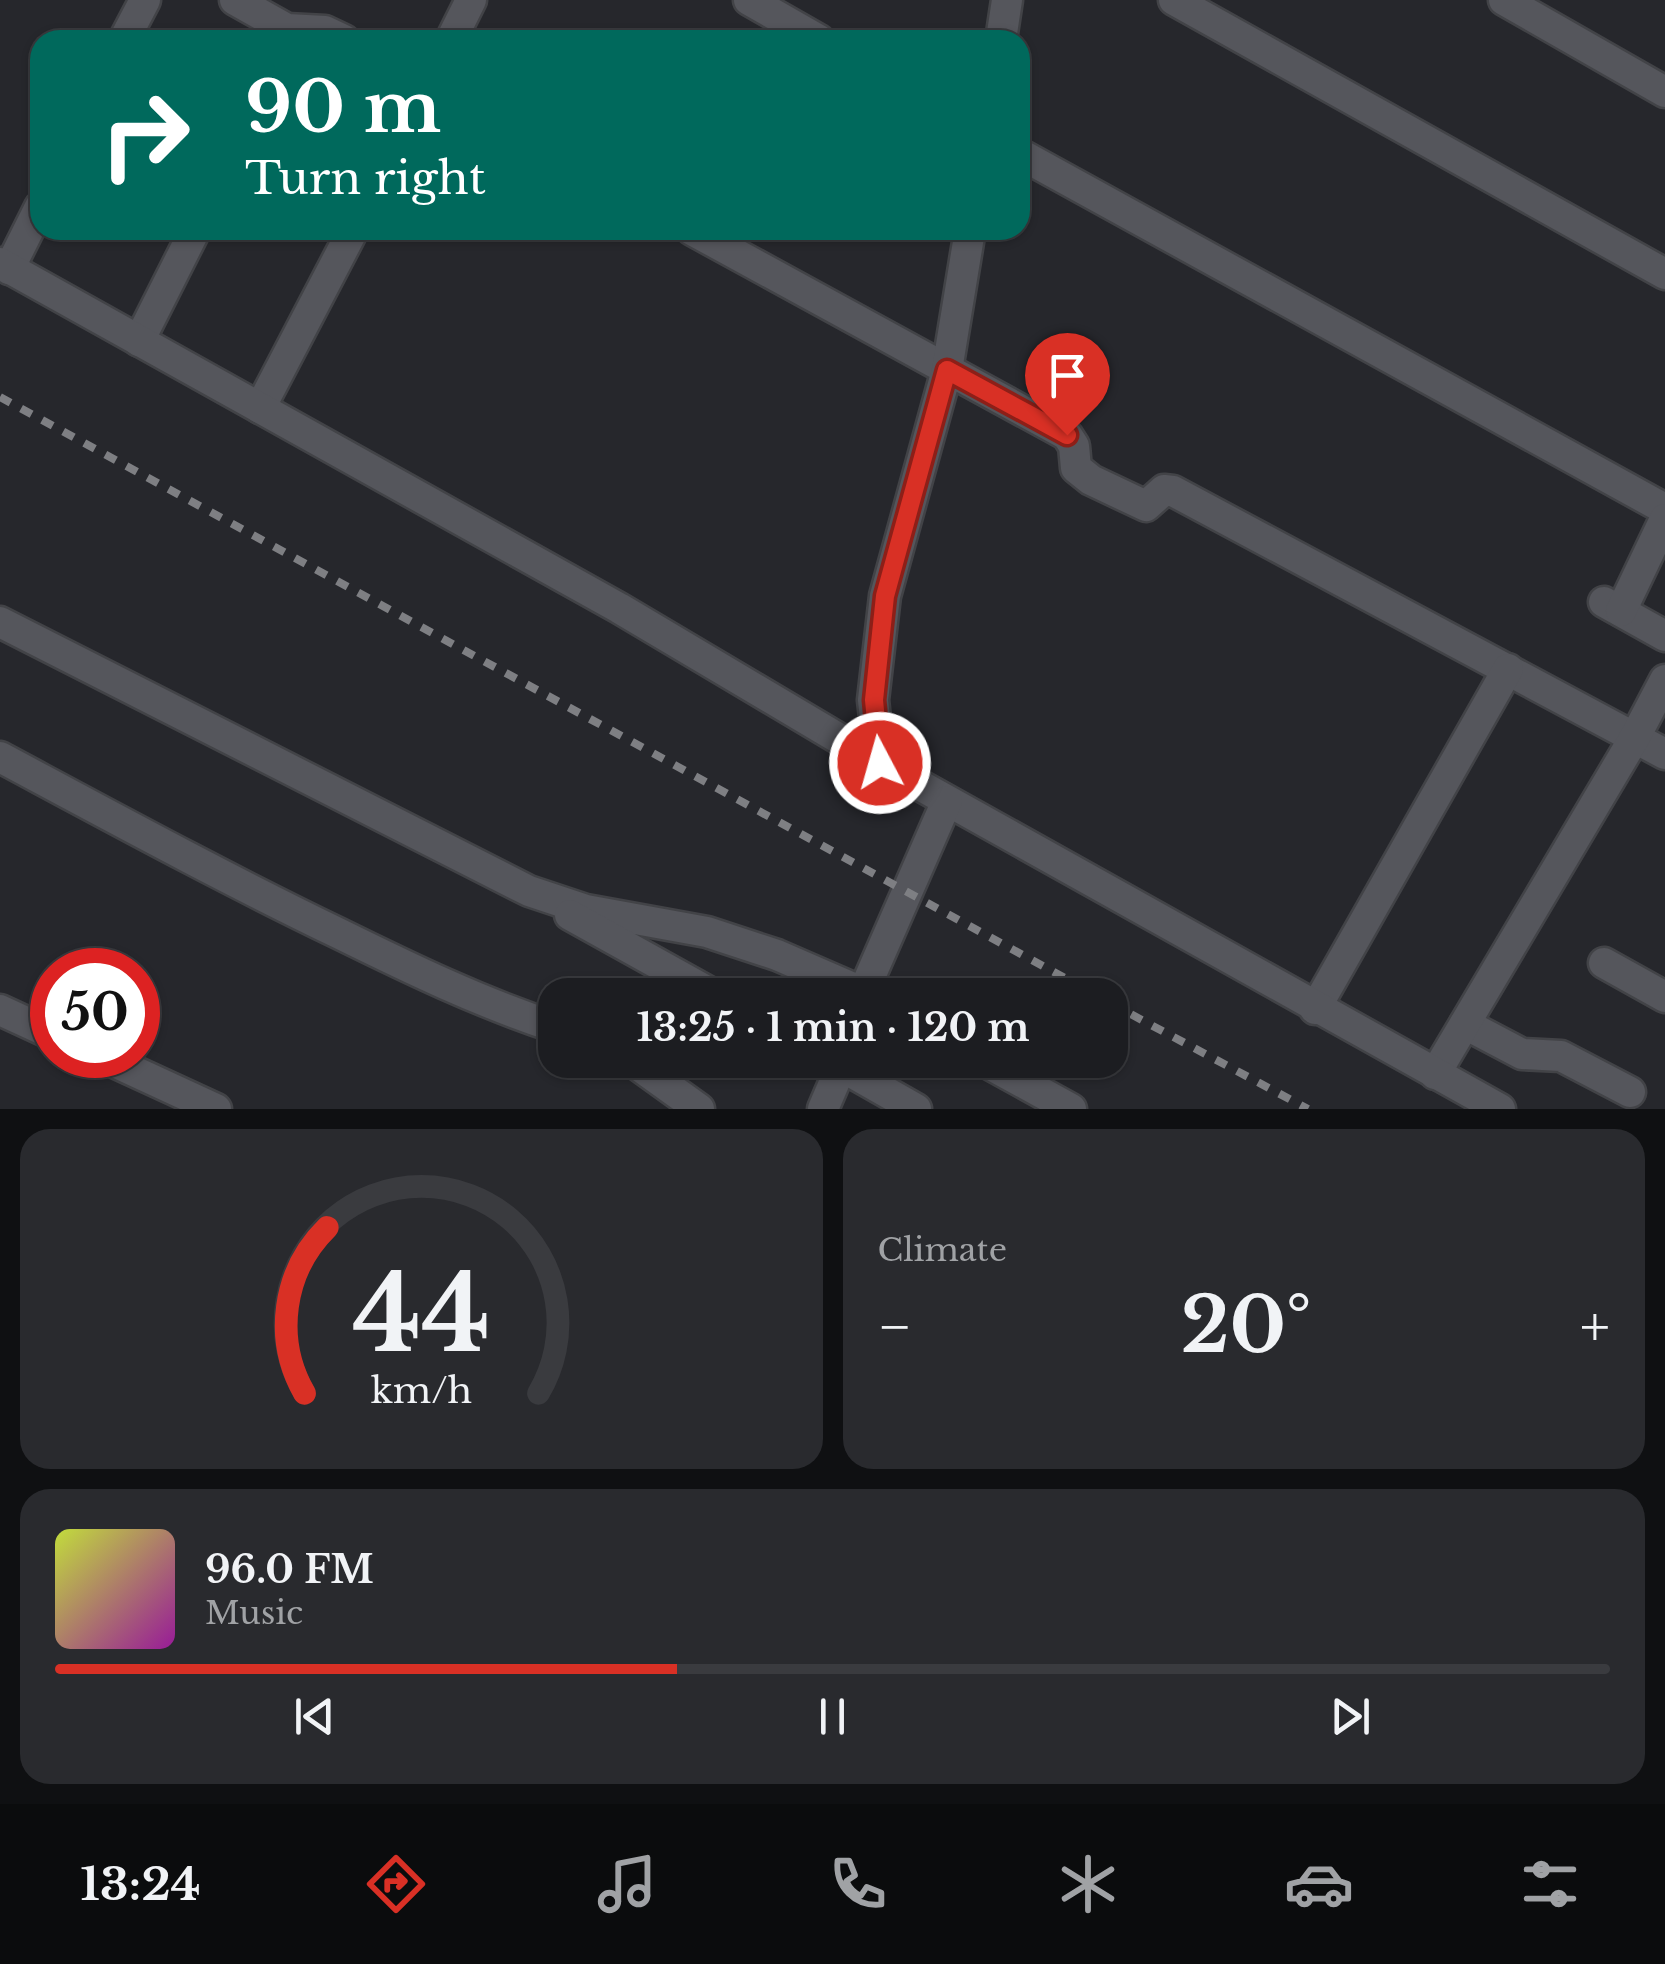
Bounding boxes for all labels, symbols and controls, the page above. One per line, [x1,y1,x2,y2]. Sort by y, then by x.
text: 90 m [245,64,441,151]
icon: right [80,70,210,200]
text: Turn right [245,150,486,206]
pin [1025,333,1110,436]
icon: arrive [1040,348,1095,403]
position arrow [828,711,932,815]
speed limit sign: 50 [30,948,160,1078]
text: 13:25 · 1 min · 120 m [637,1004,1029,1051]
text: Climate [878,1230,1007,1270]
text: 44 [352,1250,490,1379]
text: 20° [1181,1279,1311,1372]
text: − [878,1293,912,1361]
text: + [1580,1293,1610,1361]
text: km/h [371,1368,472,1413]
text: 96.0 FM [205,1546,374,1593]
text: Music [205,1593,303,1633]
icon: previous [287,1689,342,1744]
icon: pause [805,1689,860,1744]
icon: next [1323,1689,1378,1744]
icon: directions [361,1849,431,1919]
icon: music [592,1849,662,1919]
icon: phone [823,1849,893,1919]
icon: climate [1053,1849,1123,1919]
icon: car [1284,1849,1354,1919]
icon: filters [1515,1849,1585,1919]
text: 13:24 [80,1856,201,1912]

